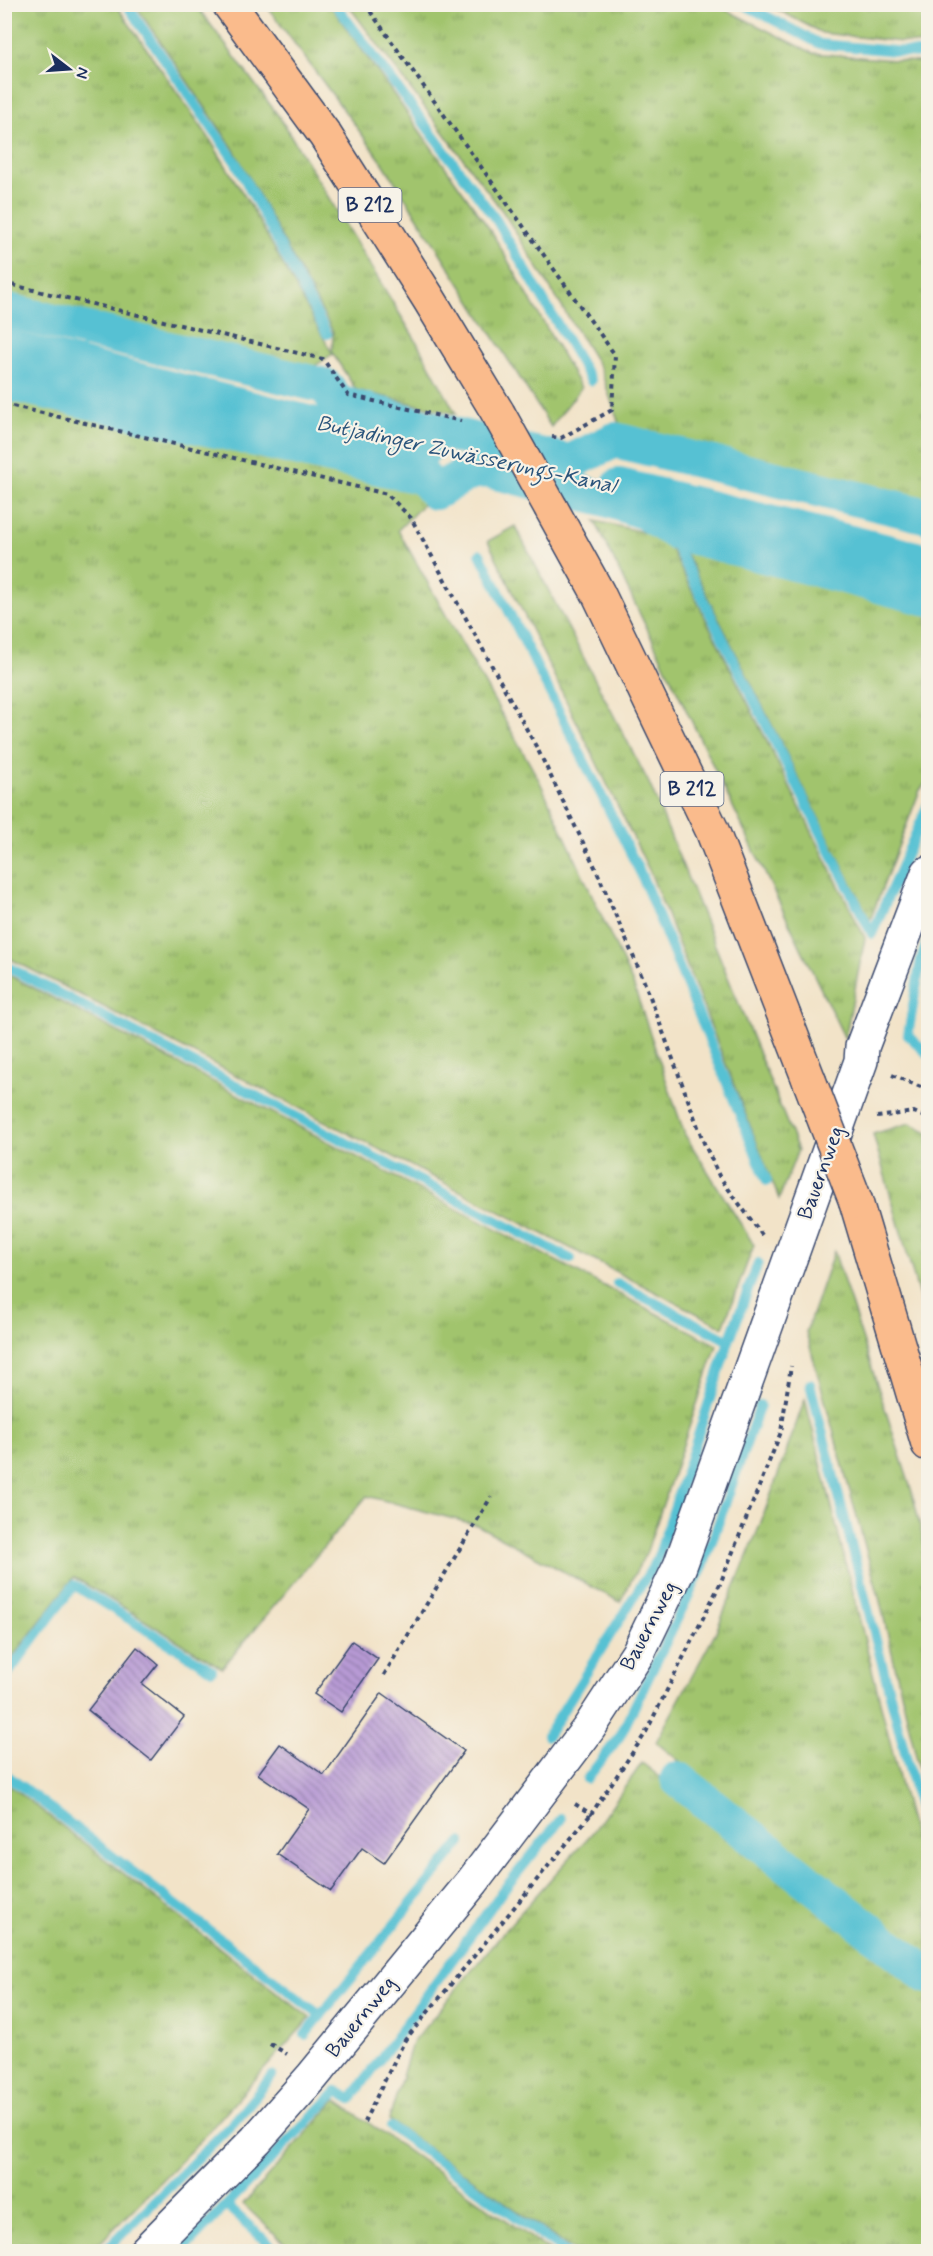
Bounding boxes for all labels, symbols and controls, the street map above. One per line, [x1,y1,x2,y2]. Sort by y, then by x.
north arrow [39,39,99,99]
text: N [70,65,94,81]
road number: B 212 [338,188,401,222]
water label: Butjadinger Zuwässerungs-Kanal [313,410,621,504]
road number: B 212 [660,772,724,806]
street label: Bauernweg [791,1122,851,1224]
street label: Bauernweg [614,1576,684,1676]
street label: Bauernweg [319,1970,403,2064]

